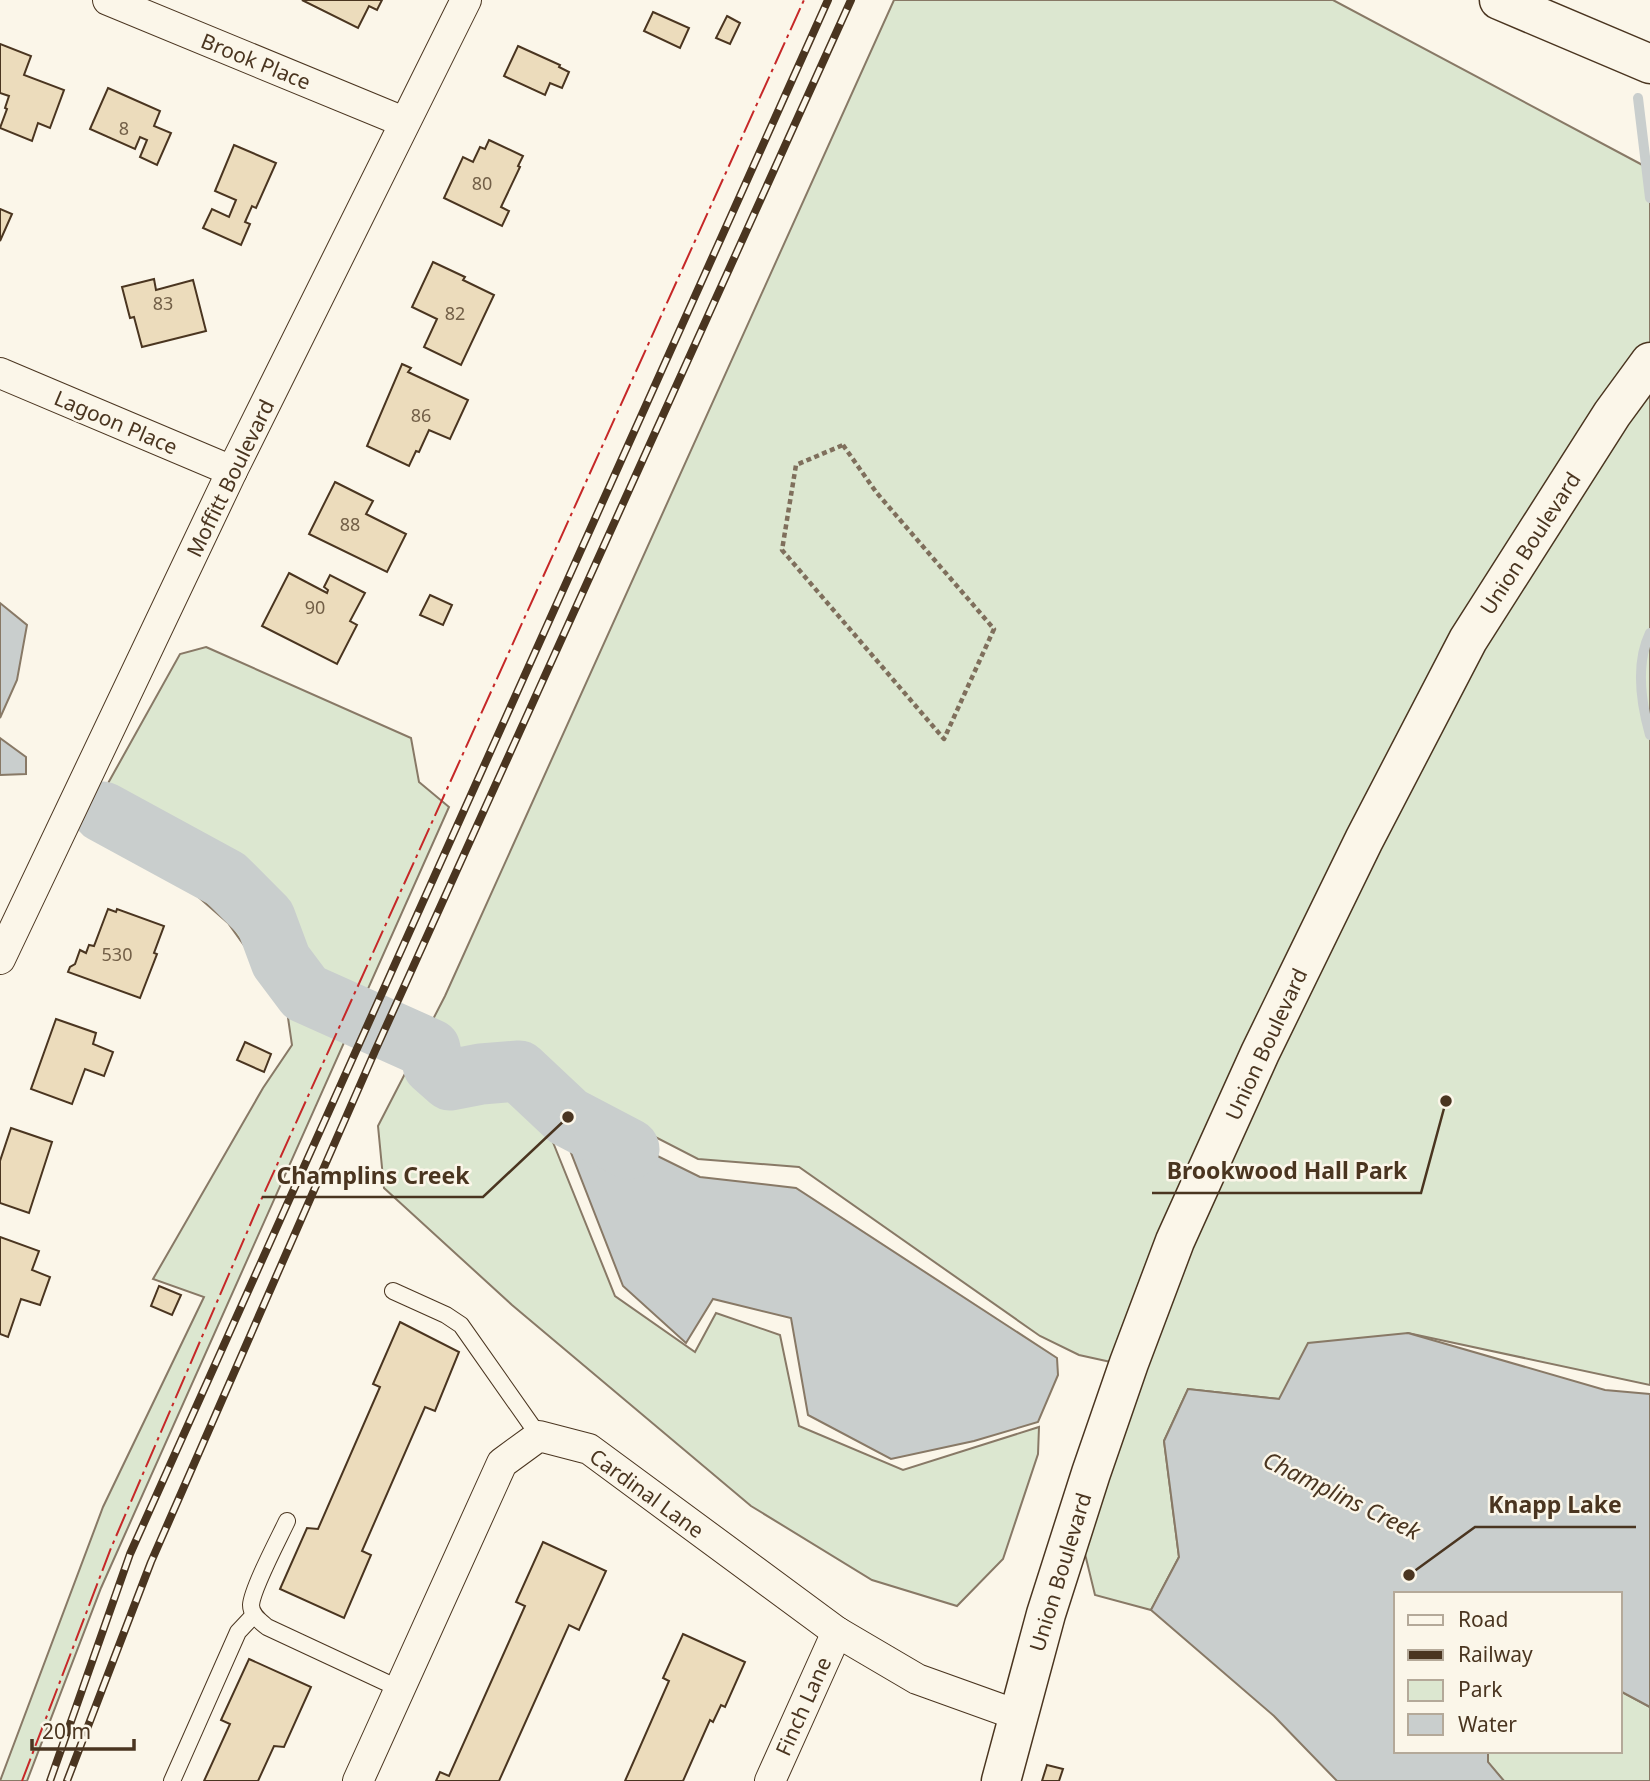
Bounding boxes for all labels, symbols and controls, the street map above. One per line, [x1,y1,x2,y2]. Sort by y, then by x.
street label: Brook Place [197,26,315,96]
house number: 8 [119,116,129,140]
house number: 80 [472,171,492,195]
house number: 83 [153,291,173,315]
house number: 82 [445,301,465,325]
street label: Lagoon Place [50,383,182,461]
street label: Moffitt Boulevard [180,395,280,561]
house number: 86 [411,403,431,427]
street label: Union Boulevard [1473,466,1587,620]
house number: 88 [340,512,360,536]
house number: 90 [305,595,325,619]
house number: 530 [102,942,132,966]
street label: Union Boulevard [1219,963,1313,1125]
callout: Brookwood Hall Park [1152,1149,1421,1193]
callout: Champlins Creek [262,1153,483,1197]
text: Brookwood Hall Park [1167,1154,1408,1186]
text: Champlins Creek [277,1159,470,1191]
street label: Cardinal Lane [584,1442,710,1544]
water label: Champlins Creek [1258,1443,1427,1548]
callout: Knapp Lake [1475,1483,1636,1527]
text: Knapp Lake [1488,1488,1622,1520]
street label: Union Boulevard [1023,1489,1097,1655]
legend [1394,1592,1622,1753]
text: Road [1458,1605,1508,1633]
text: Railway [1458,1640,1533,1668]
street label: Finch Lane [769,1652,837,1760]
text: Park [1458,1675,1503,1703]
scale bar [32,1708,133,1752]
text: Water [1458,1710,1517,1738]
text: 20 m [42,1717,91,1745]

